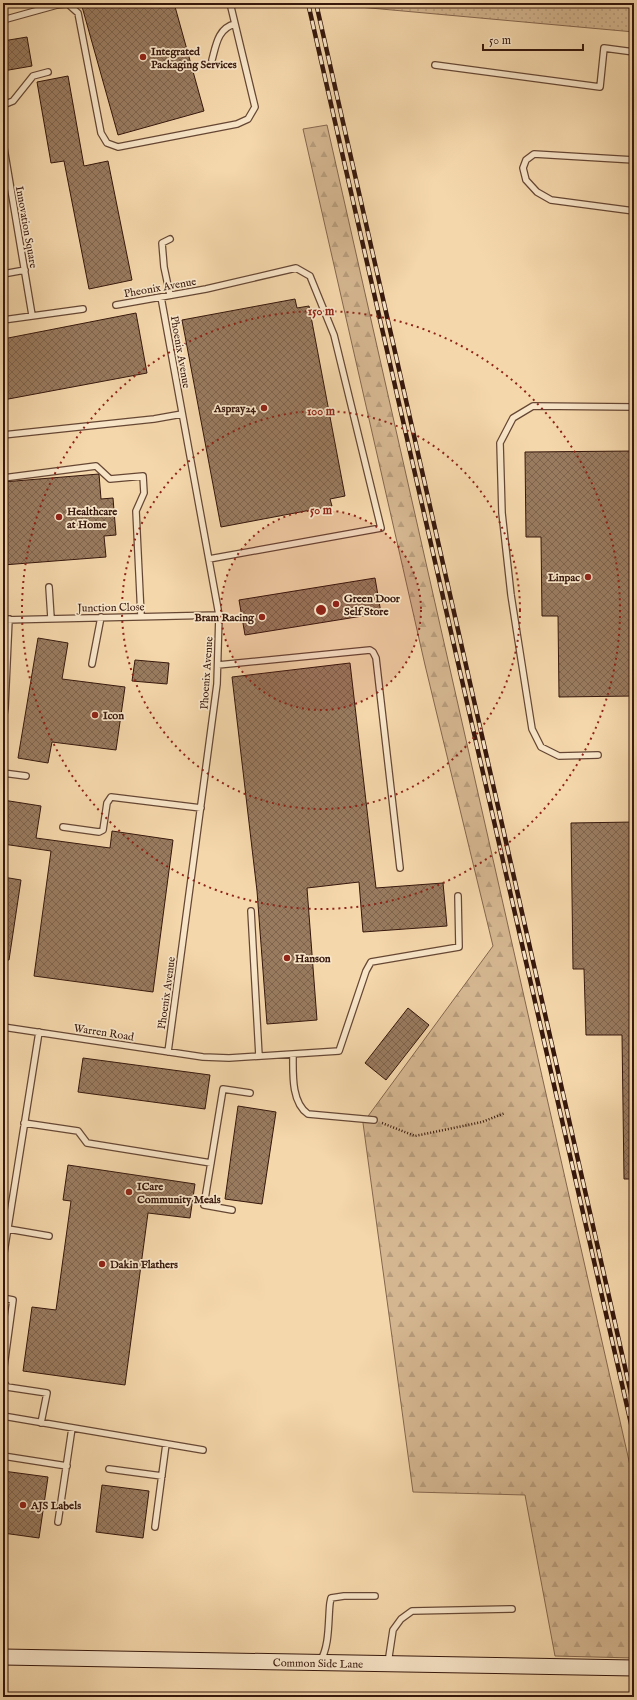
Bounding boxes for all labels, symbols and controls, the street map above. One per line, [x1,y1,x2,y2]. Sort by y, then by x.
scale bar [483,26,583,52]
text: 50 m [489,33,511,48]
place label: Integrated Packaging Services [151,45,237,72]
marker: Integrated Packaging Services [138,52,148,62]
street label: Innovation Square [12,185,40,269]
street label: Pheonix Avenue [123,275,197,301]
text: 150 m [308,304,335,319]
street label: Phoenix Avenue [167,315,193,389]
place label: Aspray24 [213,402,257,416]
marker: Aspray24 [259,403,269,413]
text: 100 m [307,404,336,419]
text: 50 m [310,503,333,518]
place label: Healthcare at Home [67,505,117,532]
marker: Healthcare at Home [54,512,64,522]
place label: Linpac [547,571,580,585]
marker: Linpac [583,572,593,582]
place label: Green Door Self Store [344,592,401,619]
marker: Green Door Self Store [331,599,341,609]
street label: Junction Close [75,600,145,616]
centre of rings [314,603,328,617]
place label: Bram Racing [194,611,255,625]
marker: Bram Racing [257,612,267,622]
street label: Phoenix Avenue [197,636,217,710]
place label: Icon [103,709,124,723]
marker: Icon [90,710,100,720]
place label: Hanson [295,952,331,966]
marker: Hanson [282,953,292,963]
street label: Phoenix Avenue [155,956,179,1030]
street label: Warren Road [73,1021,135,1045]
place label: ICare Community Meals [137,1180,221,1207]
marker: ICare Community Meals [124,1187,134,1197]
place label: Dakin Flathers [110,1258,178,1272]
marker: Dakin Flathers [97,1259,107,1269]
place label: AJS Labels [30,1499,81,1513]
marker: AJS Labels [18,1500,28,1510]
street label: Common Side Lane [273,1656,363,1672]

